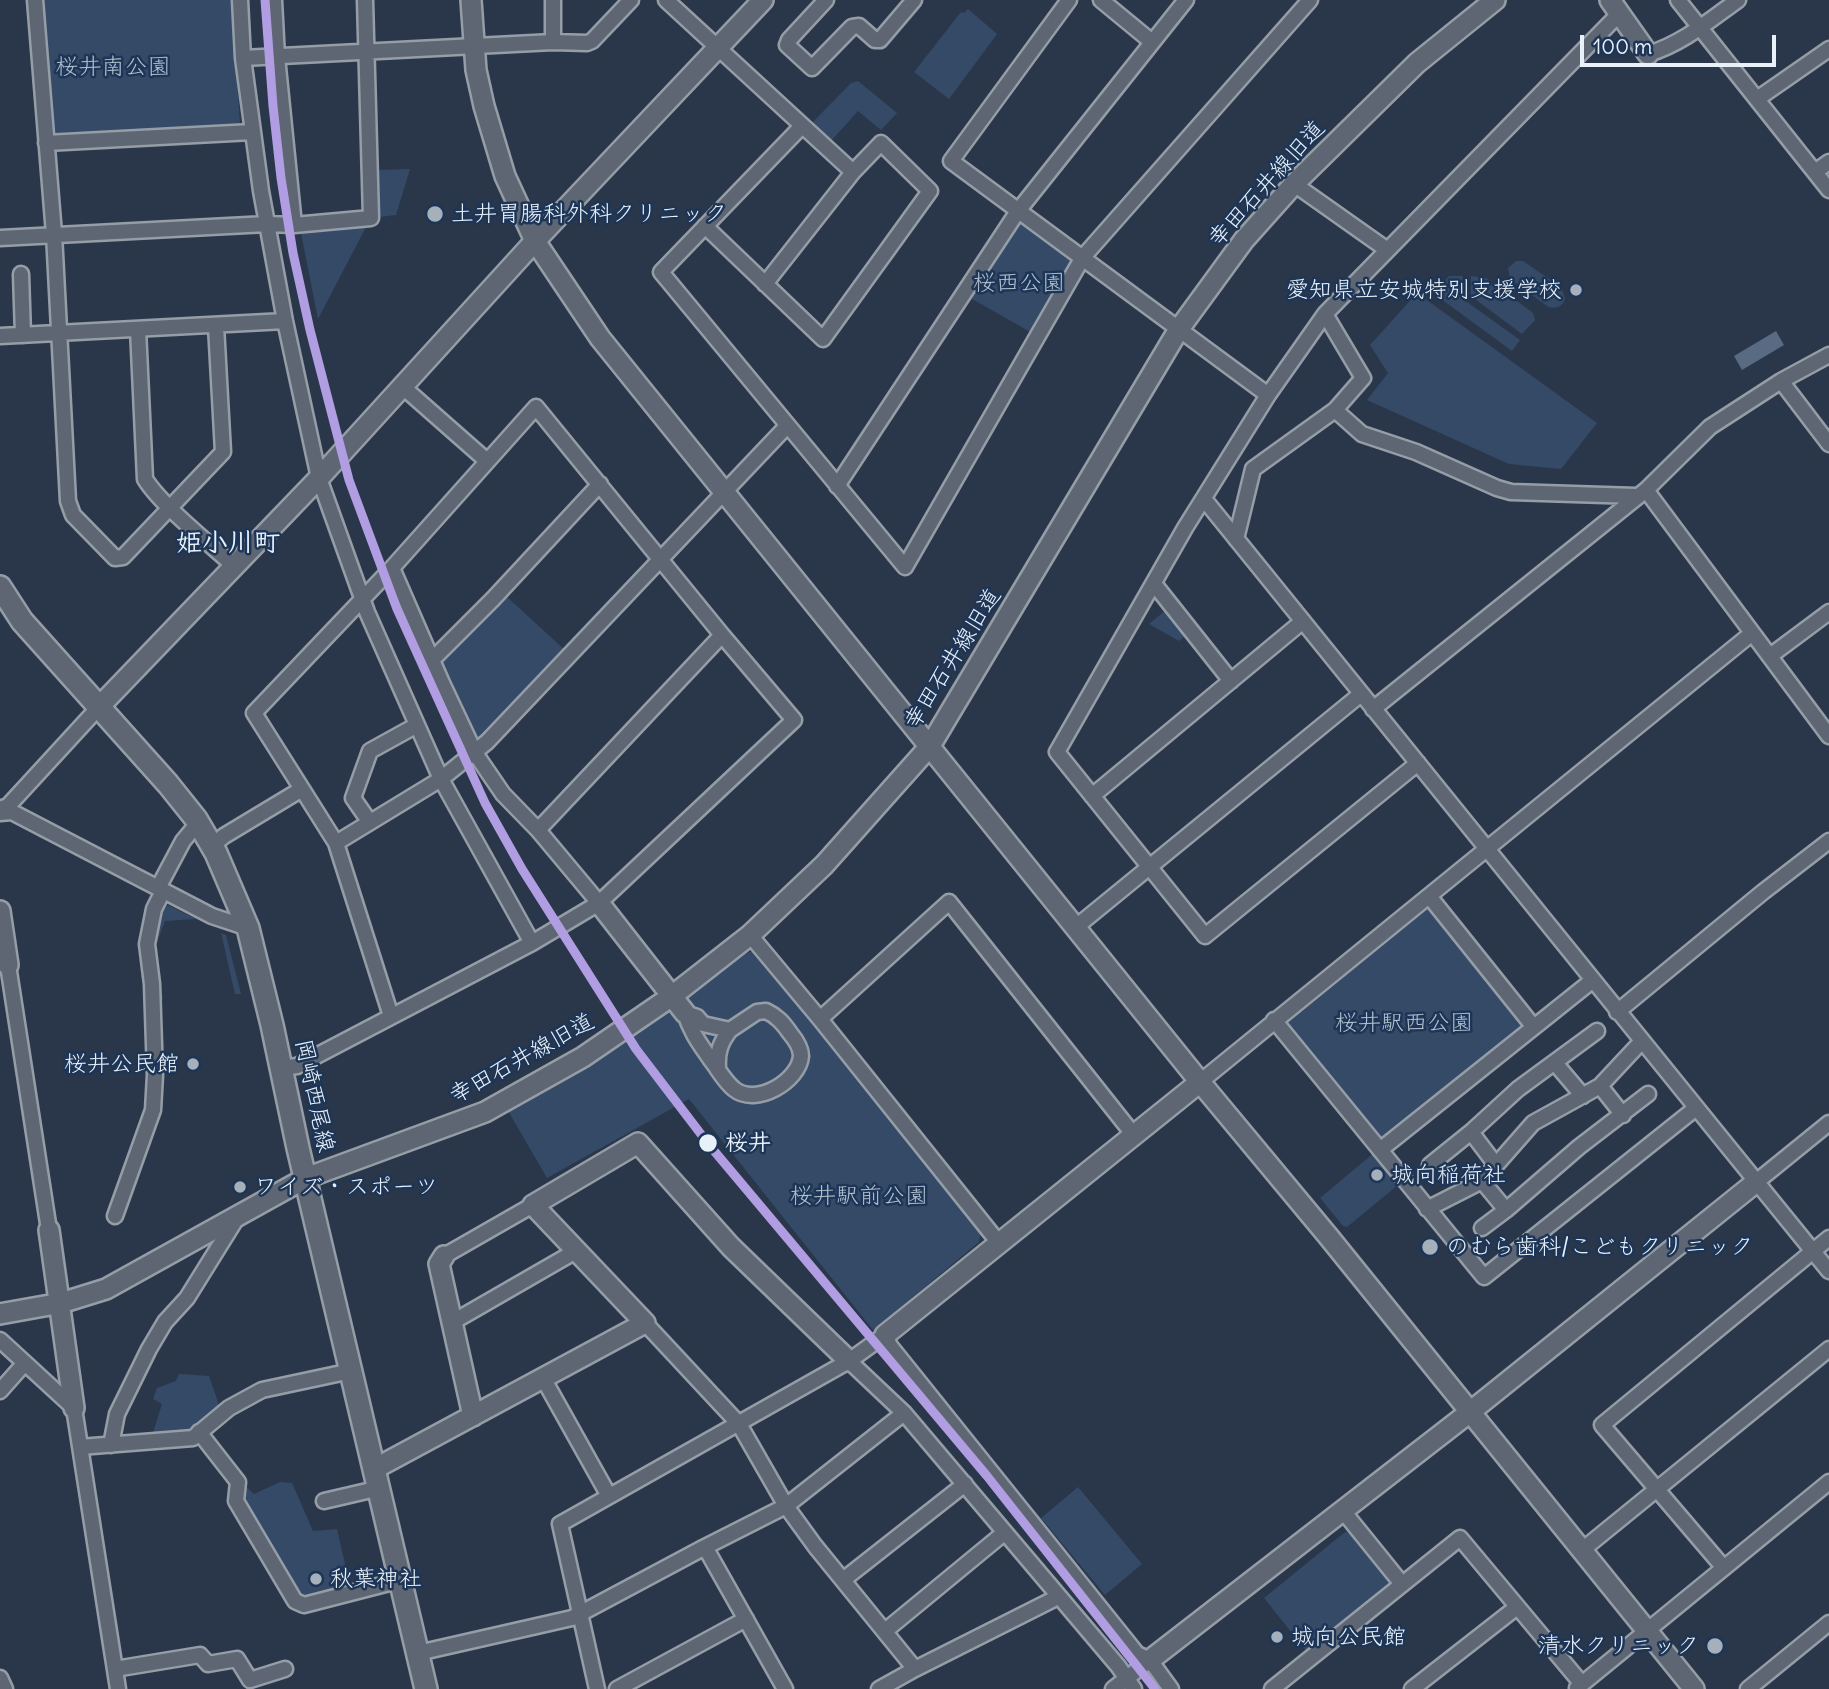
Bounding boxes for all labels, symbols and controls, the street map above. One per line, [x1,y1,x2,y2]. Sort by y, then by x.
scale bar [1584,21,1780,65]
text: 100 m [1593,33,1652,60]
park label: 桜井南公園 [56,53,170,81]
street label: 幸田石井線旧道 [1203,115,1331,253]
place label: 土井胃腸科外科クリニック [451,200,727,228]
marker: 土井胃腸科外科クリニック [425,204,445,224]
park label: 桜西公園 [973,269,1065,297]
place label: 愛知県立安城特別支援学校 [1286,276,1562,304]
marker: 愛知県立安城特別支援学校 [1568,282,1584,298]
district label: 姫小川町 [176,528,280,560]
street label: 幸田石井線旧道 [899,583,1007,735]
street label: 幸田石井線旧道 [445,1008,599,1110]
park label: 桜井駅西公園 [1335,1009,1473,1037]
street label: 岡崎西尾線 [289,1037,339,1155]
place label: 桜井公民館 [64,1050,179,1078]
marker: 桜井公民館 [185,1056,201,1072]
place label: 桜井 [725,1129,771,1157]
marker: 桜井 [697,1132,719,1154]
place label: 城向稲荷社 [1391,1161,1506,1189]
marker: 城向稲荷社 [1369,1167,1385,1183]
place label: ワイズ・スポーツ [254,1173,438,1201]
marker: ワイズ・スポーツ [232,1179,248,1195]
park label: 桜井駅前公園 [790,1182,928,1210]
place label: のむら歯科/こどもクリニック [1446,1233,1753,1261]
marker: のむら歯科/こどもクリニック [1420,1237,1440,1257]
place label: 秋葉神社 [330,1565,422,1593]
marker: 秋葉神社 [308,1571,324,1587]
place label: 城向公民館 [1291,1623,1406,1651]
marker: 城向公民館 [1269,1629,1285,1645]
place label: 清水クリニック [1538,1632,1699,1660]
marker: 清水クリニック [1705,1636,1725,1656]

